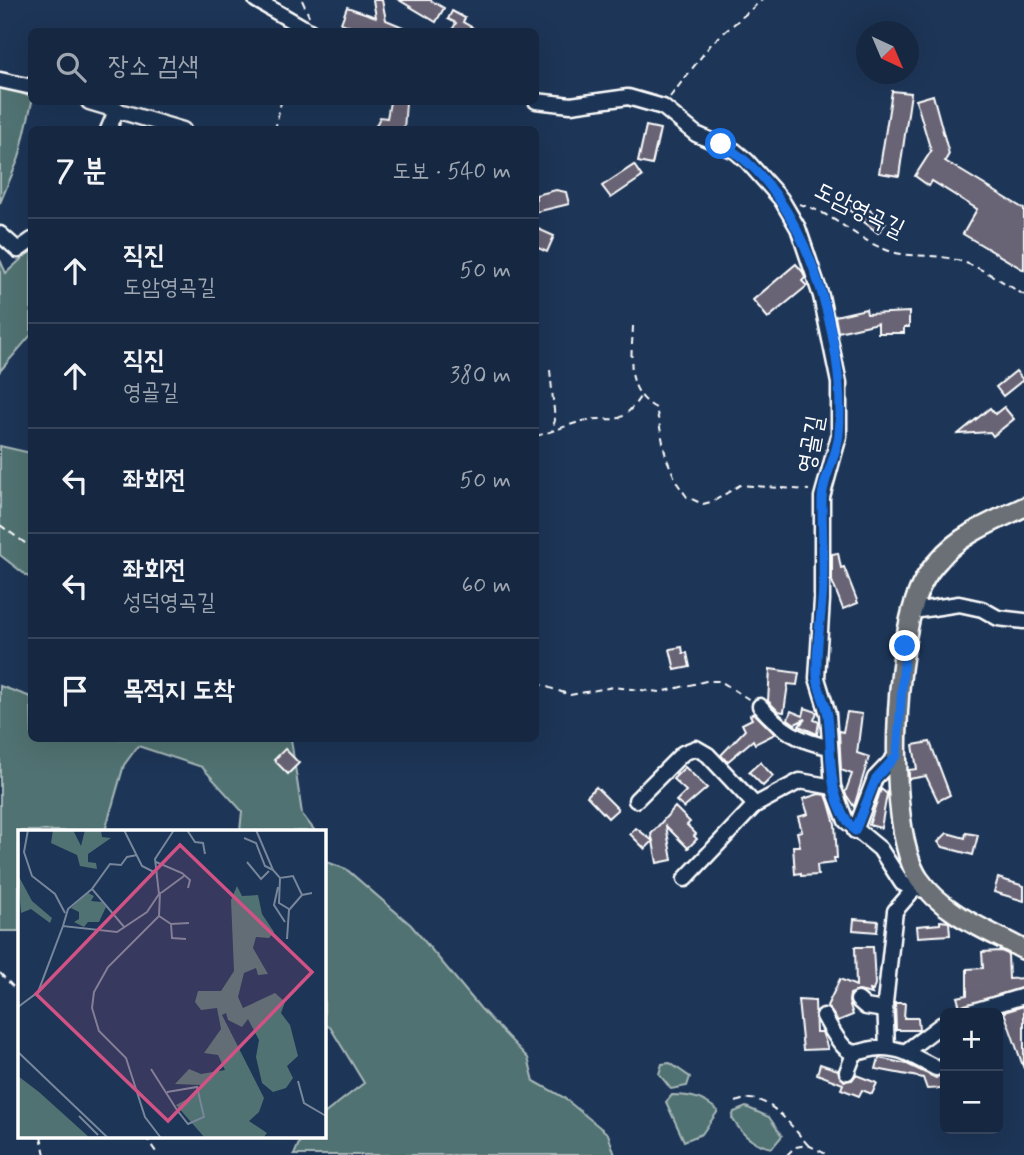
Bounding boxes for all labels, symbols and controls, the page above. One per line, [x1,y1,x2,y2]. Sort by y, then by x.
north arrow [856,21,919,84]
search box [28,28,539,105]
icon: search [52,48,90,86]
text: 장소 검색 [108,50,199,84]
route start [705,128,736,159]
text: 7 분 [56,152,106,191]
text: 도보 · 540 m [392,157,511,187]
street label: 도암영곡길 [809,175,910,245]
text: 직진 [123,239,165,273]
icon: ahead [56,252,94,290]
text: 50 m [460,256,511,286]
text: 도암영곡길 [123,273,216,303]
text: 직진 [123,344,165,378]
icon: ahead [56,357,94,395]
text: 380 m [450,361,511,391]
text: 영골길 [123,378,179,408]
street label: 영골길 [791,413,832,475]
icon: left [56,462,94,500]
text: 좌회전 [123,464,186,498]
text: 50 m [460,466,511,496]
text: 좌회전 [123,554,186,588]
icon: left [56,567,94,605]
text: 60 m [462,571,511,601]
text: 성덕영곡길 [123,588,216,618]
route end [889,630,920,661]
icon: arrive [56,672,94,710]
text: 목적지 도착 [123,674,235,708]
inset map [18,830,326,1138]
map controls [940,1008,1003,1134]
button: + [940,1008,1003,1071]
button: − [940,1071,1003,1134]

